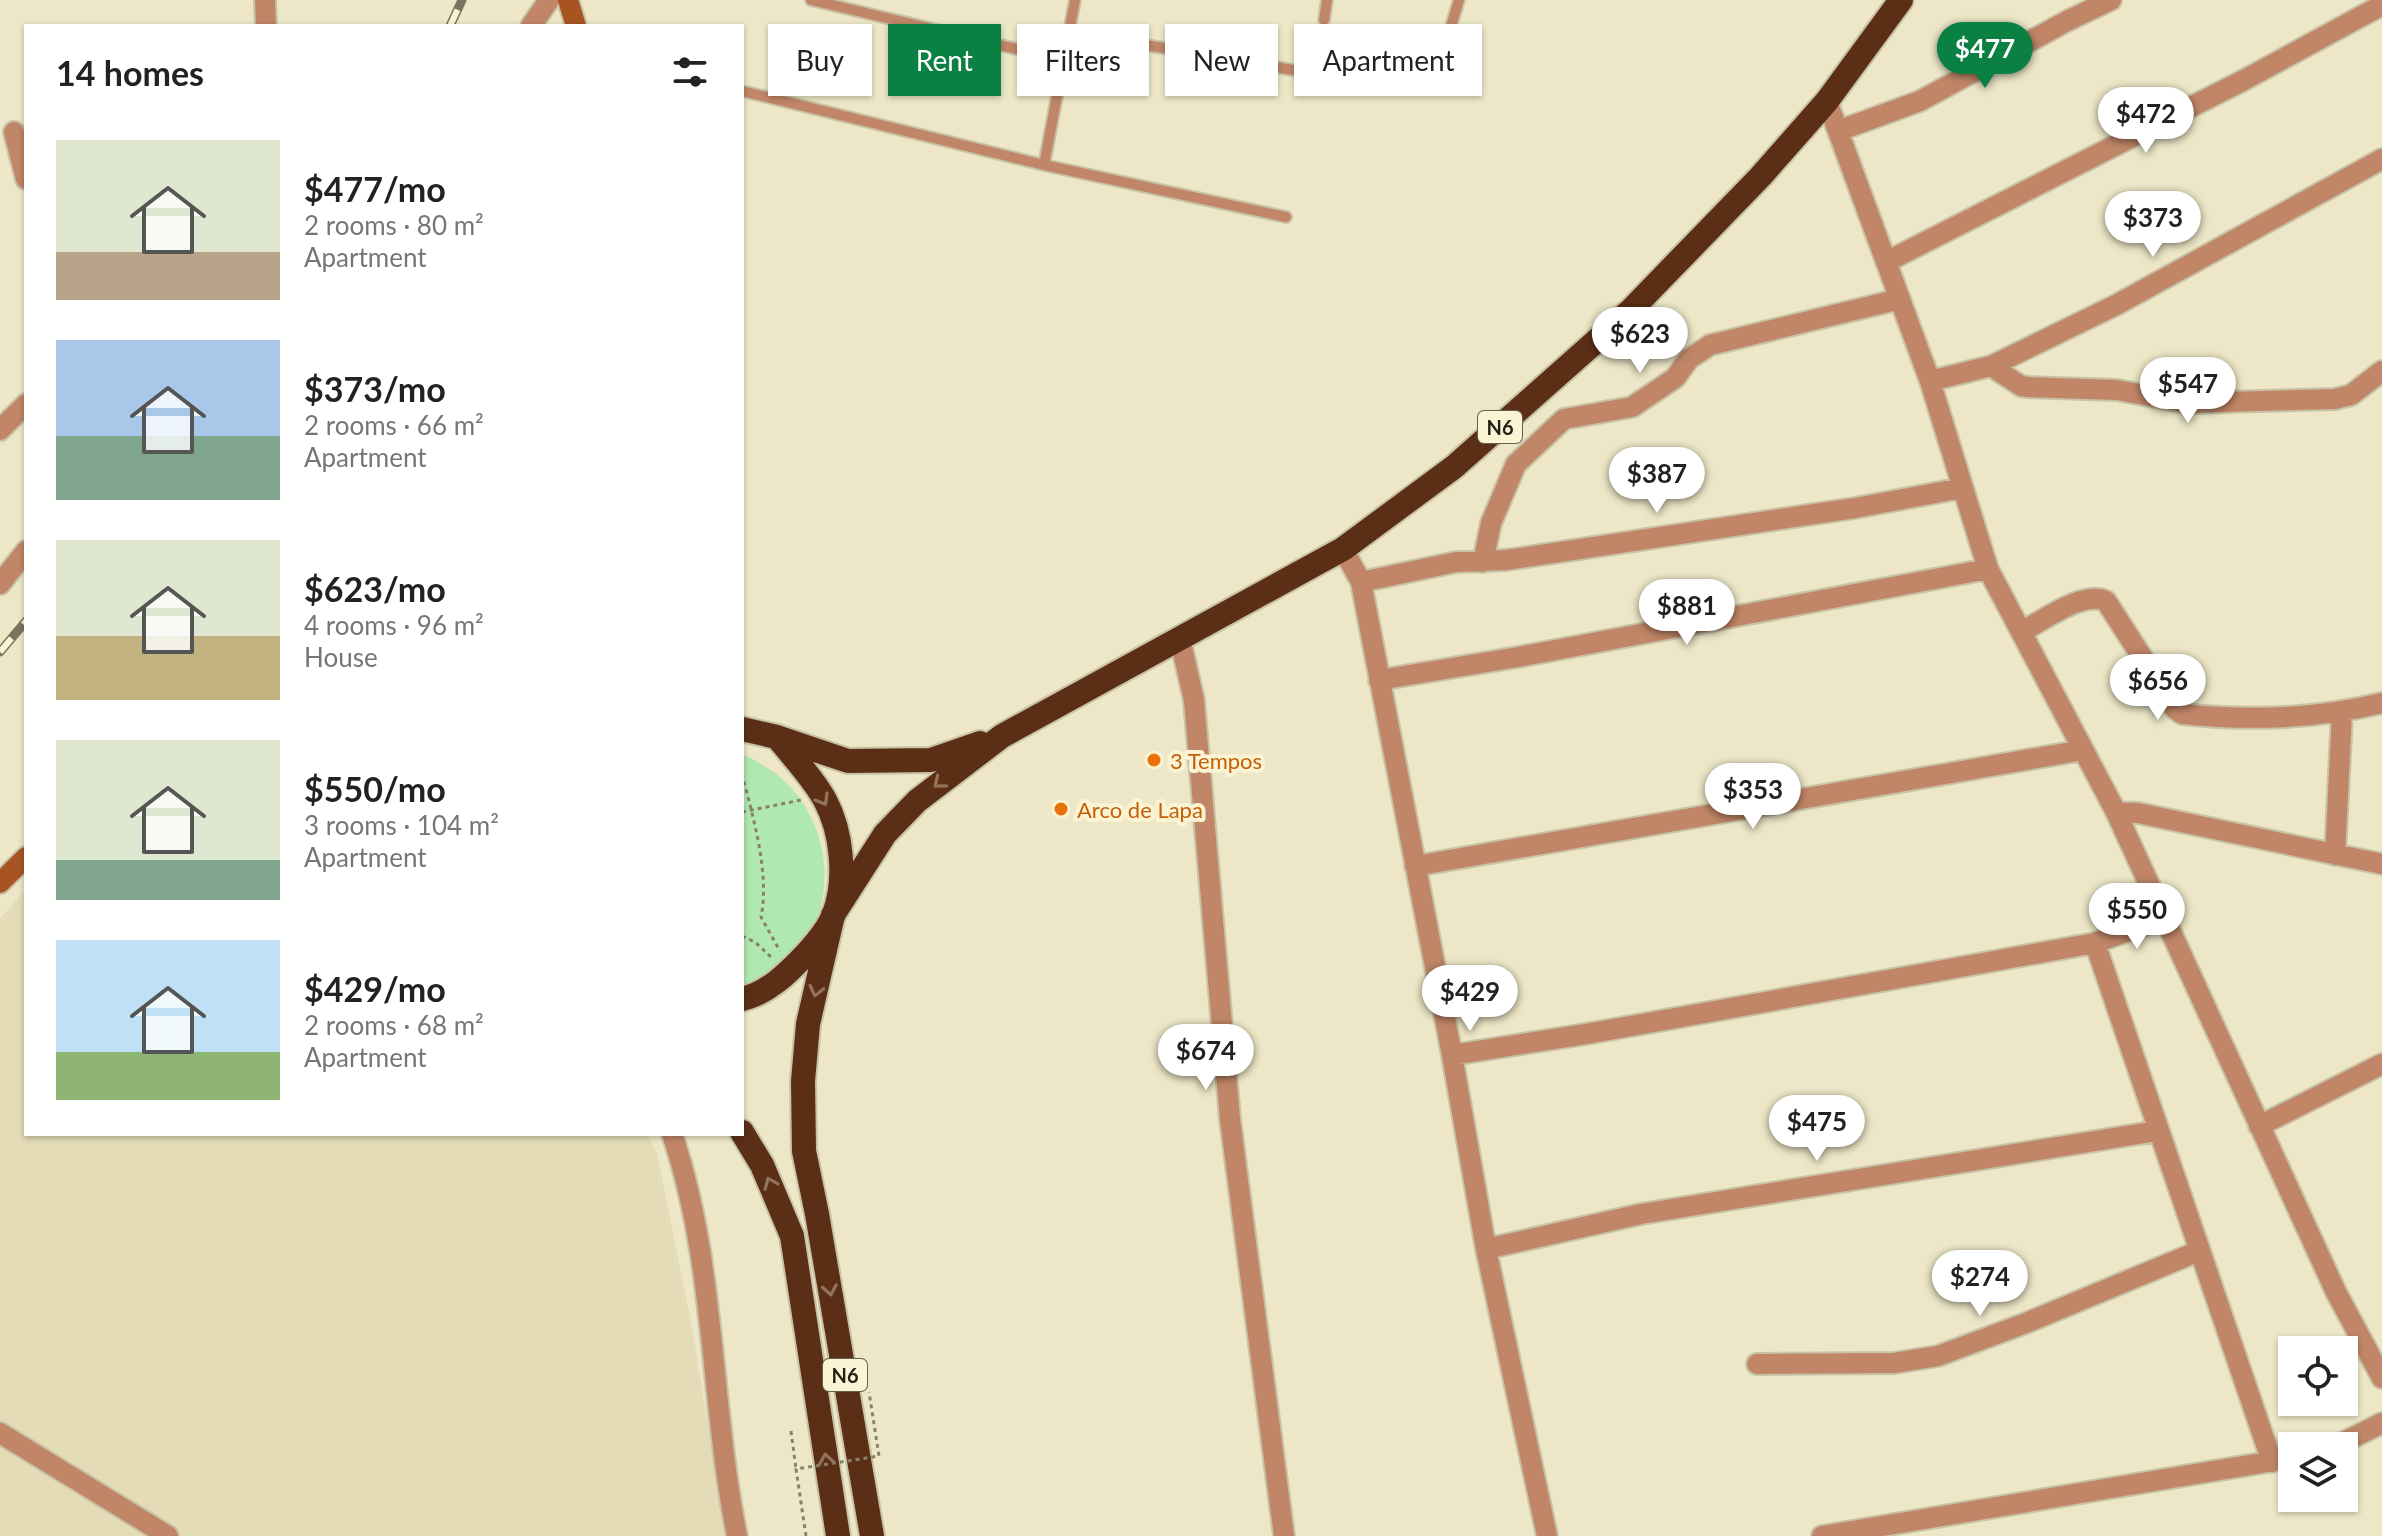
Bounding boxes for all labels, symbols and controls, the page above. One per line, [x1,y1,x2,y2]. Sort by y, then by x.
pin: $477 [1938,22,2032,90]
chip: Buy [768,24,872,96]
chip: Rent [888,24,1001,96]
chip: Filters [1017,24,1149,96]
chip: New [1165,24,1278,96]
chip: Apartment [1294,24,1482,96]
text: $477 [1955,32,2015,64]
icon: filters [668,50,712,94]
text: 14 homes [56,52,204,93]
pin: $472 [2099,87,2193,155]
text: $472 [2116,97,2176,129]
text: $477/mo [304,168,446,209]
icon: home [120,172,216,268]
pin: $373 [2106,191,2200,259]
text: $373 [2123,201,2183,233]
text: 2 rooms · 80 m² [304,209,484,241]
text: Apartment [304,241,427,273]
pin: $623 [1593,307,1687,375]
text: $623 [1610,317,1670,349]
pin: $547 [2141,357,2235,425]
text: $547 [2158,367,2218,399]
text: $373/mo [304,368,446,409]
icon: home [120,372,216,468]
text: 2 rooms · 66 m² [304,409,484,441]
road number: N6 [1478,411,1522,443]
text: Apartment [304,441,427,473]
pin: $387 [1610,447,1704,515]
text: $387 [1627,457,1687,489]
text: $623/mo [304,568,446,609]
icon: home [120,572,216,668]
pin: $881 [1640,579,1734,647]
text: $881 [1657,589,1717,621]
text: 4 rooms · 96 m² [304,609,484,641]
text: House [304,641,378,673]
pin: $656 [2111,654,2205,722]
text: $656 [2128,664,2188,696]
place label: 3 Tempos [1170,747,1262,774]
marker: 3 Tempos [1145,751,1163,769]
pin: $353 [1706,763,1800,831]
text: $550/mo [304,768,446,809]
icon: home [120,772,216,868]
one-way arrow [934,773,949,787]
text: $353 [1723,773,1783,805]
one-way arrow [813,791,829,806]
place label: Arco de Lapa [1077,796,1203,823]
marker: Arco de Lapa [1052,800,1070,818]
text: 3 rooms · 104 m² [304,809,499,841]
text: Apartment [304,841,427,873]
pin: $550 [2090,883,2184,951]
text: $550 [2107,893,2167,925]
pin: $429 [1423,965,1517,1033]
text: $429/mo [304,968,446,1009]
icon: home [120,972,216,1068]
text: $429 [1440,975,1500,1007]
one-way arrow [808,983,825,997]
text: 2 rooms · 68 m² [304,1009,484,1041]
pin: $674 [1159,1024,1253,1092]
text: $674 [1176,1034,1236,1066]
text: Apartment [304,1041,427,1073]
pin: $475 [1770,1095,1864,1163]
text: $475 [1787,1105,1847,1137]
one-way arrow [763,1177,779,1191]
pin: $274 [1933,1250,2027,1318]
text: $274 [1950,1260,2010,1292]
one-way arrow [821,1284,838,1297]
map controls [2278,1336,2358,1512]
button: locate [2278,1336,2358,1416]
road number: N6 [823,1359,867,1391]
button: layers [2278,1432,2358,1512]
one-way arrow [818,1452,835,1466]

